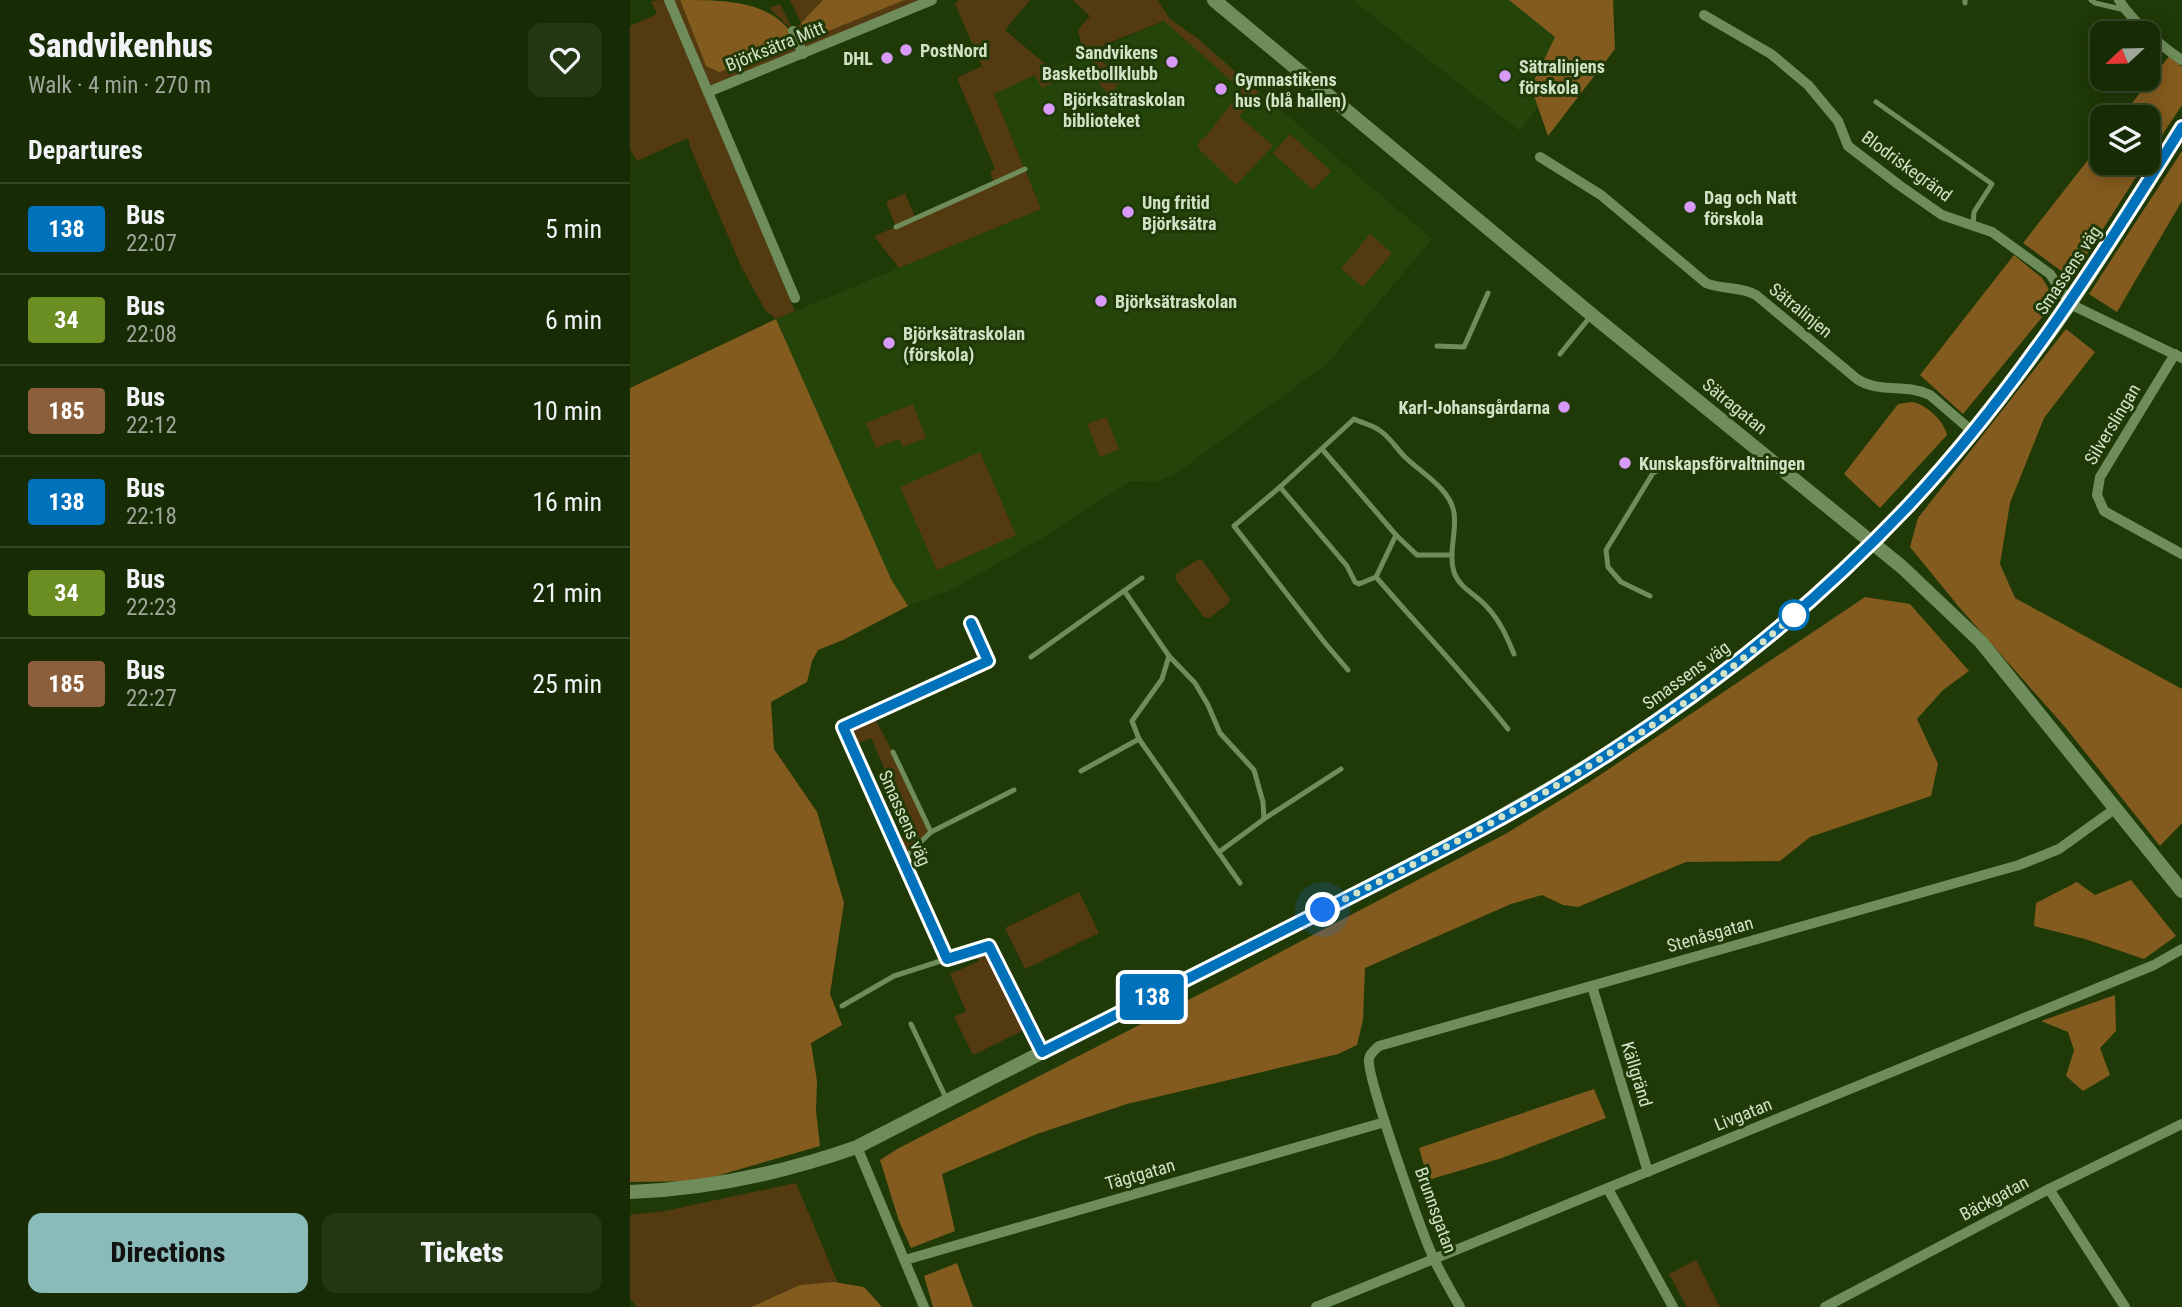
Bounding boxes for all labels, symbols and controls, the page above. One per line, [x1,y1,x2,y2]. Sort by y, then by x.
street label: Björksätra Mitt [722,17,828,75]
north arrow [2090,21,2160,91]
map controls [2090,21,2160,175]
button: heart [528,23,602,97]
text: Sandvikenhus [28,26,213,65]
place label: PostNord [920,40,987,61]
marker: PostNord [898,42,914,58]
place label: Sandvikens Basketbollklubb [1042,42,1158,84]
place label: DHL [843,48,873,69]
marker: DHL [879,50,895,66]
marker: Sandvikens Basketbollklubb [1164,54,1180,70]
place label: Sätralinjens förskola [1519,56,1605,98]
marker: Sätralinjens förskola [1497,68,1513,84]
place label: Gymnastikens hus (blå hallen) [1235,69,1347,112]
text: Walk · 4 min · 270 m [28,72,211,99]
marker: Gymnastikens hus (blå hallen) [1213,81,1229,97]
place label: Björksätraskolan biblioteket [1063,89,1185,131]
marker: Björksätraskolan biblioteket [1041,101,1057,117]
button: layers [2090,105,2160,175]
street label: Blodriskegränd [1858,126,1956,206]
text: Departures [28,135,143,165]
place label: Dag och Natt förskola [1704,187,1797,229]
place label: Ung fritid Björksätra [1142,192,1216,234]
marker: Dag och Natt förskola [1682,199,1698,215]
text: Bus [126,200,165,230]
marker: Ung fritid Björksätra [1120,204,1136,220]
text: 5 min [545,214,602,244]
text: 138 [48,215,85,243]
street label: Smassens väg [2031,222,2105,318]
text: 22:07 [126,230,177,257]
street label: Sätralinjen [1765,278,1837,342]
text: Bus [126,291,165,321]
place label: Björksätraskolan [1115,291,1237,312]
marker: Björksätraskolan [1093,293,1109,309]
text: 6 min [545,305,602,335]
text: 34 [54,306,79,334]
text: 22:08 [126,321,177,348]
place label: Björksätraskolan (förskola) [903,323,1025,366]
marker: Björksätraskolan (förskola) [881,335,897,351]
street label: Sätragatan [1698,374,1772,438]
street label: Silverslingan [2080,380,2144,468]
text: Bus [126,382,165,412]
text: 10 min [532,396,602,426]
text: 185 [48,397,85,425]
place label: Karl-Johansgårdarna [1398,397,1550,418]
marker: Karl-Johansgårdarna [1556,399,1572,415]
text: 22:12 [126,412,177,439]
place label: Kunskapsförvaltningen [1639,453,1805,474]
marker: Kunskapsförvaltningen [1617,455,1633,471]
text: Bus [126,473,165,503]
text: 16 min [532,487,602,517]
text: 138 [48,488,85,516]
text: 22:18 [126,503,177,530]
text: Bus [126,564,165,594]
text: 21 min [532,578,602,608]
text: 34 [54,579,79,607]
text: 22:23 [126,594,177,621]
unlabelled marker [1779,600,1809,630]
street label: Smassens väg [1638,636,1734,714]
text: Bus [126,655,165,685]
text: 25 min [532,669,602,699]
text: 185 [48,670,85,698]
text: 22:27 [126,685,177,712]
street label: Smassens väg [875,767,935,869]
your location [1305,892,1340,927]
street label: Stenåsgatan [1664,912,1756,956]
line badge: 138 [1112,974,1192,1020]
text: 138 [1134,983,1170,1011]
street label: Källgränd [1617,1039,1657,1109]
street label: Livgatan [1711,1093,1775,1135]
street label: Tägtgatan [1103,1154,1177,1194]
street label: Brunnsgatan [1411,1164,1461,1256]
street label: Bäckgatan [1956,1171,2032,1225]
button: Directions [28,1213,308,1293]
button: Tickets [322,1213,602,1293]

